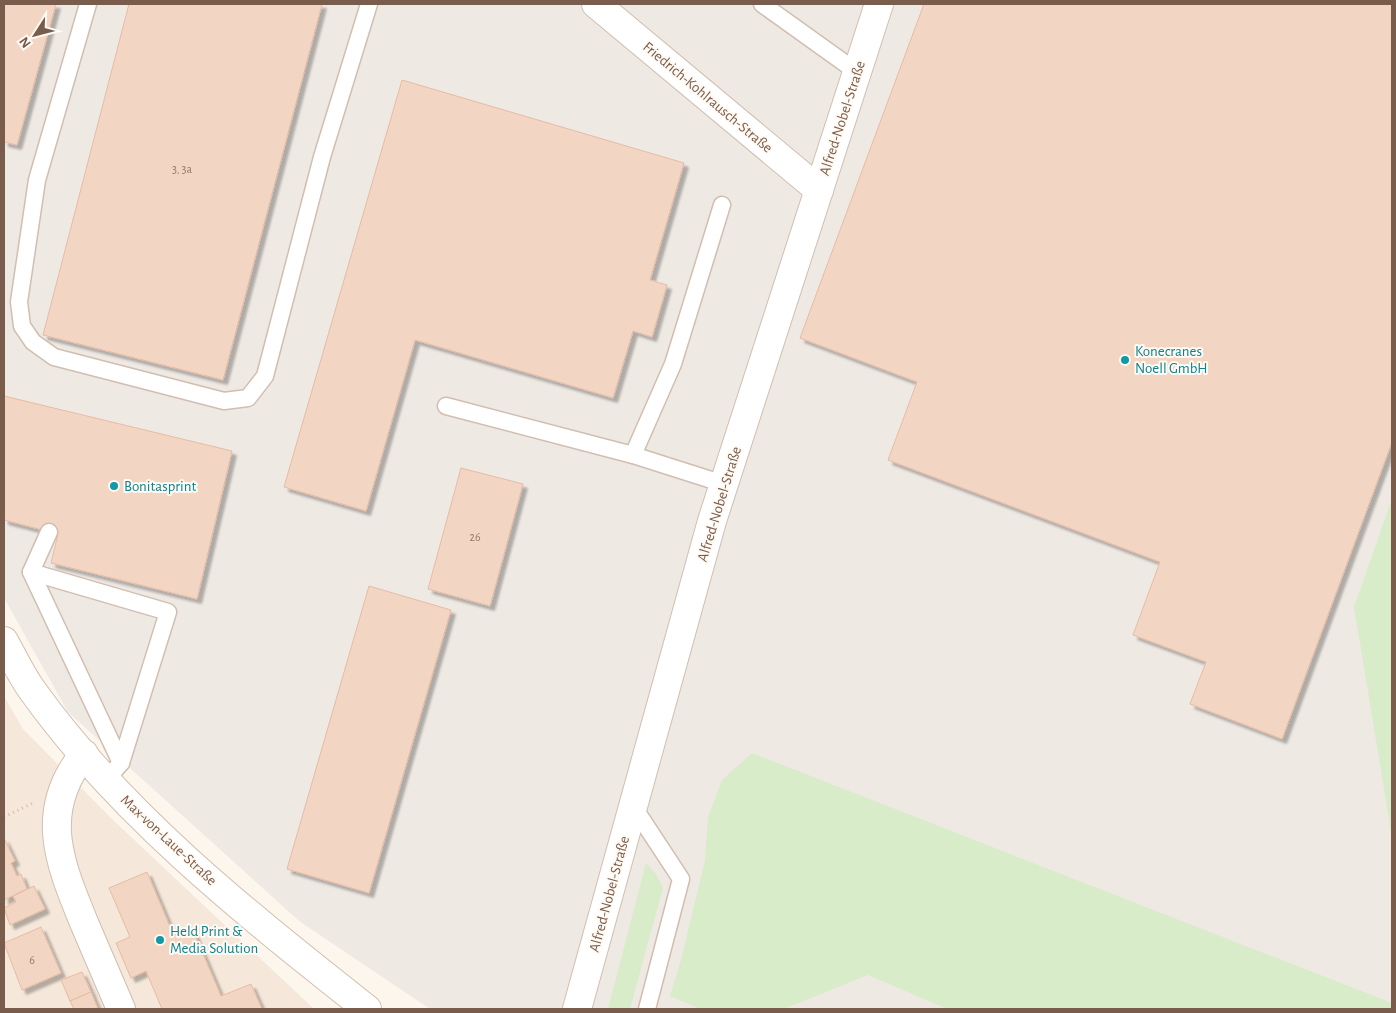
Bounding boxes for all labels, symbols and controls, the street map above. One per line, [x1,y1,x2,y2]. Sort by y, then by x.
north arrow [10,10,60,60]
text: N [17,34,34,50]
street label: Friedrich-Kohlrausch-Straße [640,39,775,156]
street label: Alfred-Nobel-Straße [817,59,868,177]
house number: 3, 3a [172,163,193,175]
place label: Konecranes Noell GmbH [1135,344,1207,376]
marker: Konecranes Noell GmbH [1119,354,1131,366]
street label: Alfred-Nobel-Straße [695,445,744,564]
place label: Bonitasprint [124,479,196,494]
marker: Bonitasprint [108,480,120,492]
house number: 26 [469,531,481,543]
street label: Max-von-Laue-Straße [118,792,220,889]
street label: Alfred-Nobel-Straße [587,834,632,954]
place label: Held Print & Media Solution [170,924,258,956]
marker: Held Print & Media Solution [154,934,166,946]
house number: 6 [29,954,35,966]

